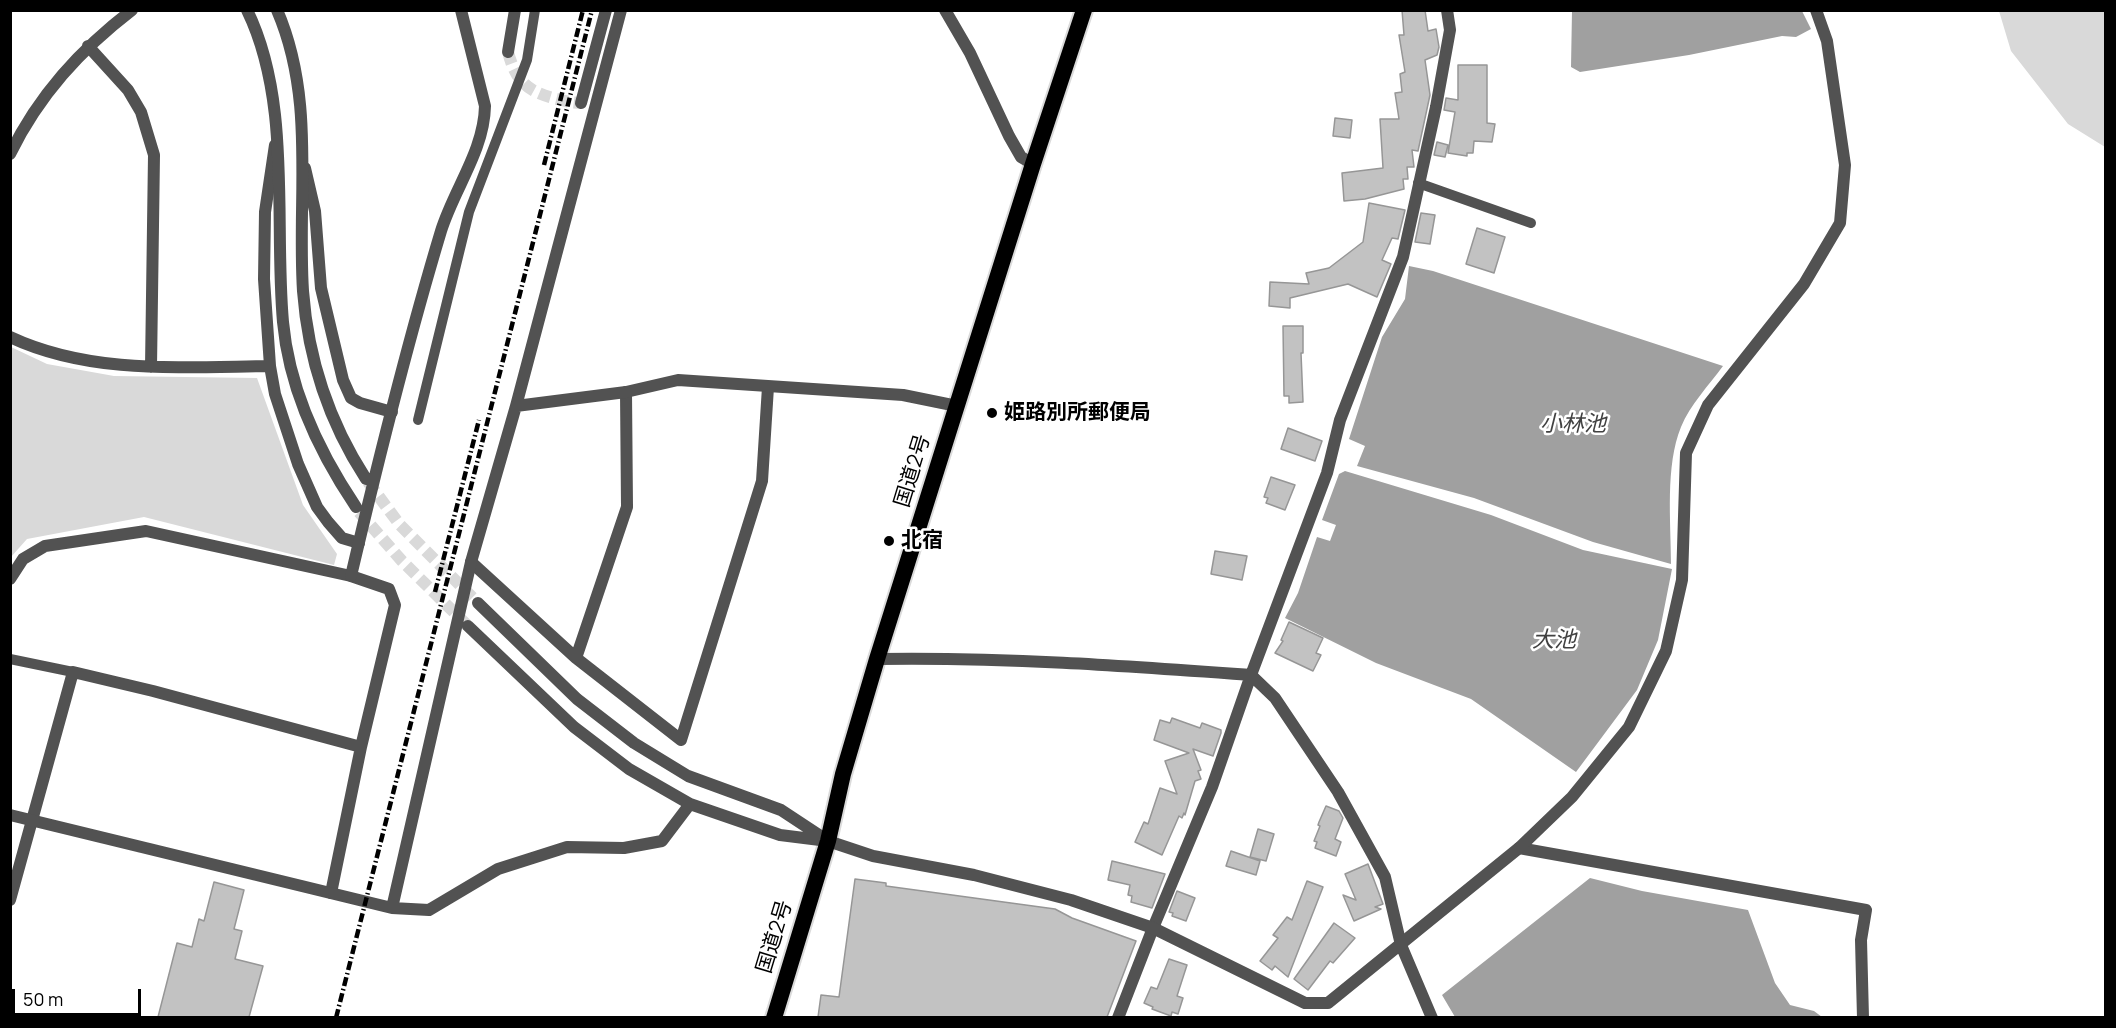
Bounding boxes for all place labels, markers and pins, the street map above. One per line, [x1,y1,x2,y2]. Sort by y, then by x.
place label: 姫路別所郵便局 [1004,400,1151,426]
marker: 姫路別所郵便局 [985,406,999,420]
place label: 北宿 [901,528,943,554]
marker: 北宿 [882,534,896,548]

